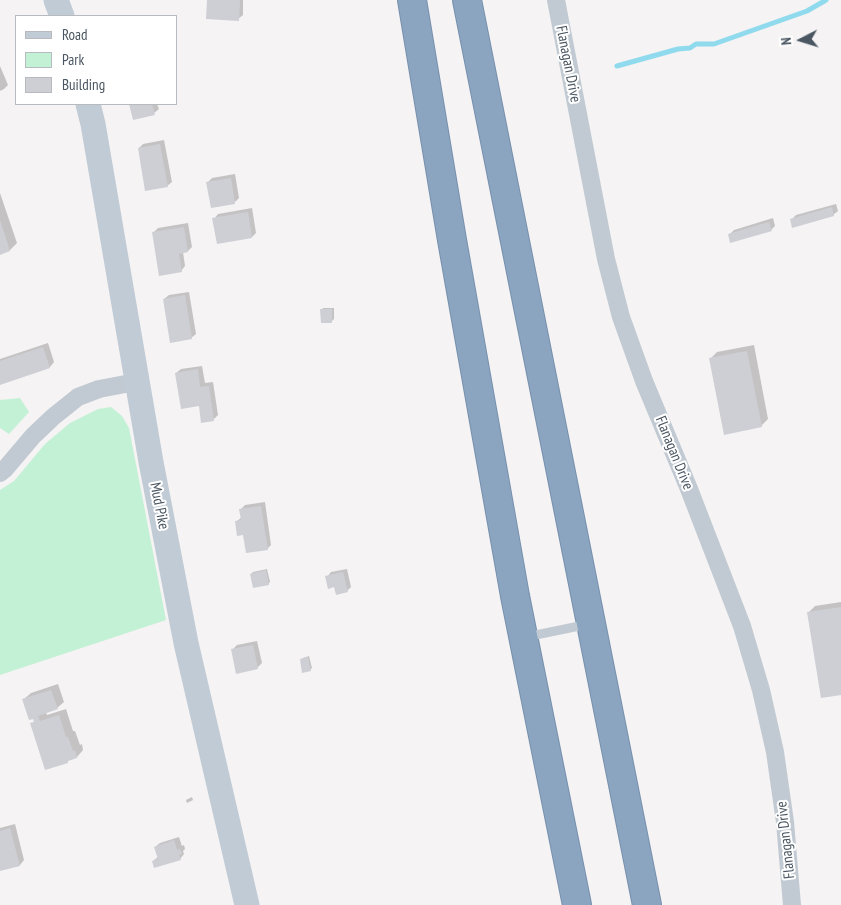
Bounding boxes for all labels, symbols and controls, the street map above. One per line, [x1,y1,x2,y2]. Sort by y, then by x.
legend [15,15,178,105]
north arrow [776,15,826,65]
street label: Flanagan Drive [552,24,584,104]
text: Road [62,25,88,44]
text: N [777,37,795,46]
text: Park [62,50,84,69]
text: Building [62,75,105,94]
street label: Flanagan Drive [651,414,697,492]
street label: Mud Pike [146,481,172,531]
street label: Flanagan Drive [773,800,799,880]

